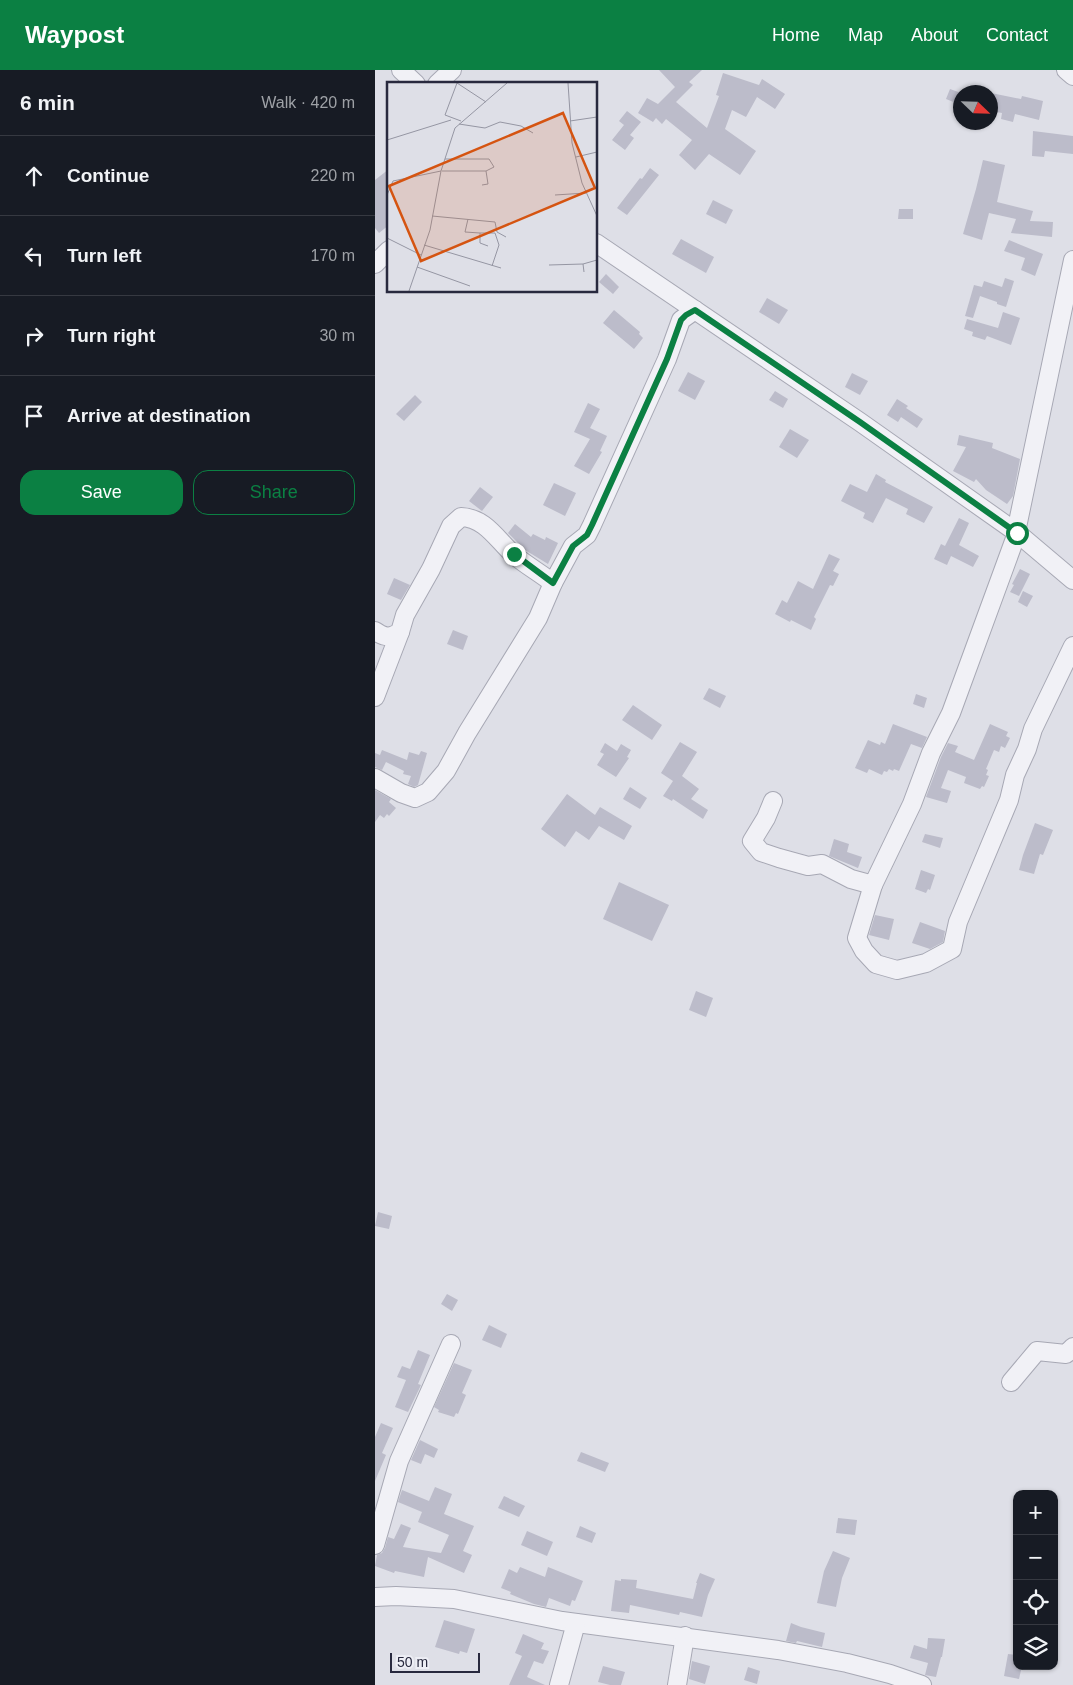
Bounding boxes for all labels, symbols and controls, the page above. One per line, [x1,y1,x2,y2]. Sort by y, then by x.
text: Waypost [25,21,124,48]
text: Home [772,25,820,45]
text: Map [848,25,883,45]
text: About [911,25,958,45]
text: Contact [986,25,1048,45]
inset map [387,82,597,292]
north arrow [953,85,998,130]
text: 6 min [20,91,75,114]
text: Walk · 420 m [261,94,355,111]
icon: ahead [20,162,48,190]
text: Continue [67,165,149,186]
text: 220 m [311,167,355,184]
icon: left [20,242,48,270]
text: Turn left [67,245,142,266]
text: 170 m [311,247,355,264]
icon: right [20,322,48,350]
text: Turn right [67,325,155,346]
text: 30 m [319,327,355,344]
icon: arrive [20,402,48,430]
text: Arrive at destination [67,405,251,426]
button: Save [20,470,183,515]
button: Share [193,470,355,515]
route start [1006,522,1029,545]
route end [503,543,526,566]
map controls [1013,1490,1058,1670]
button: + [1013,1490,1058,1535]
button: − [1013,1535,1058,1580]
button: locate [1013,1580,1058,1625]
button: layers [1013,1625,1058,1670]
scale bar [390,1650,480,1673]
text: 50 m [397,1654,428,1670]

